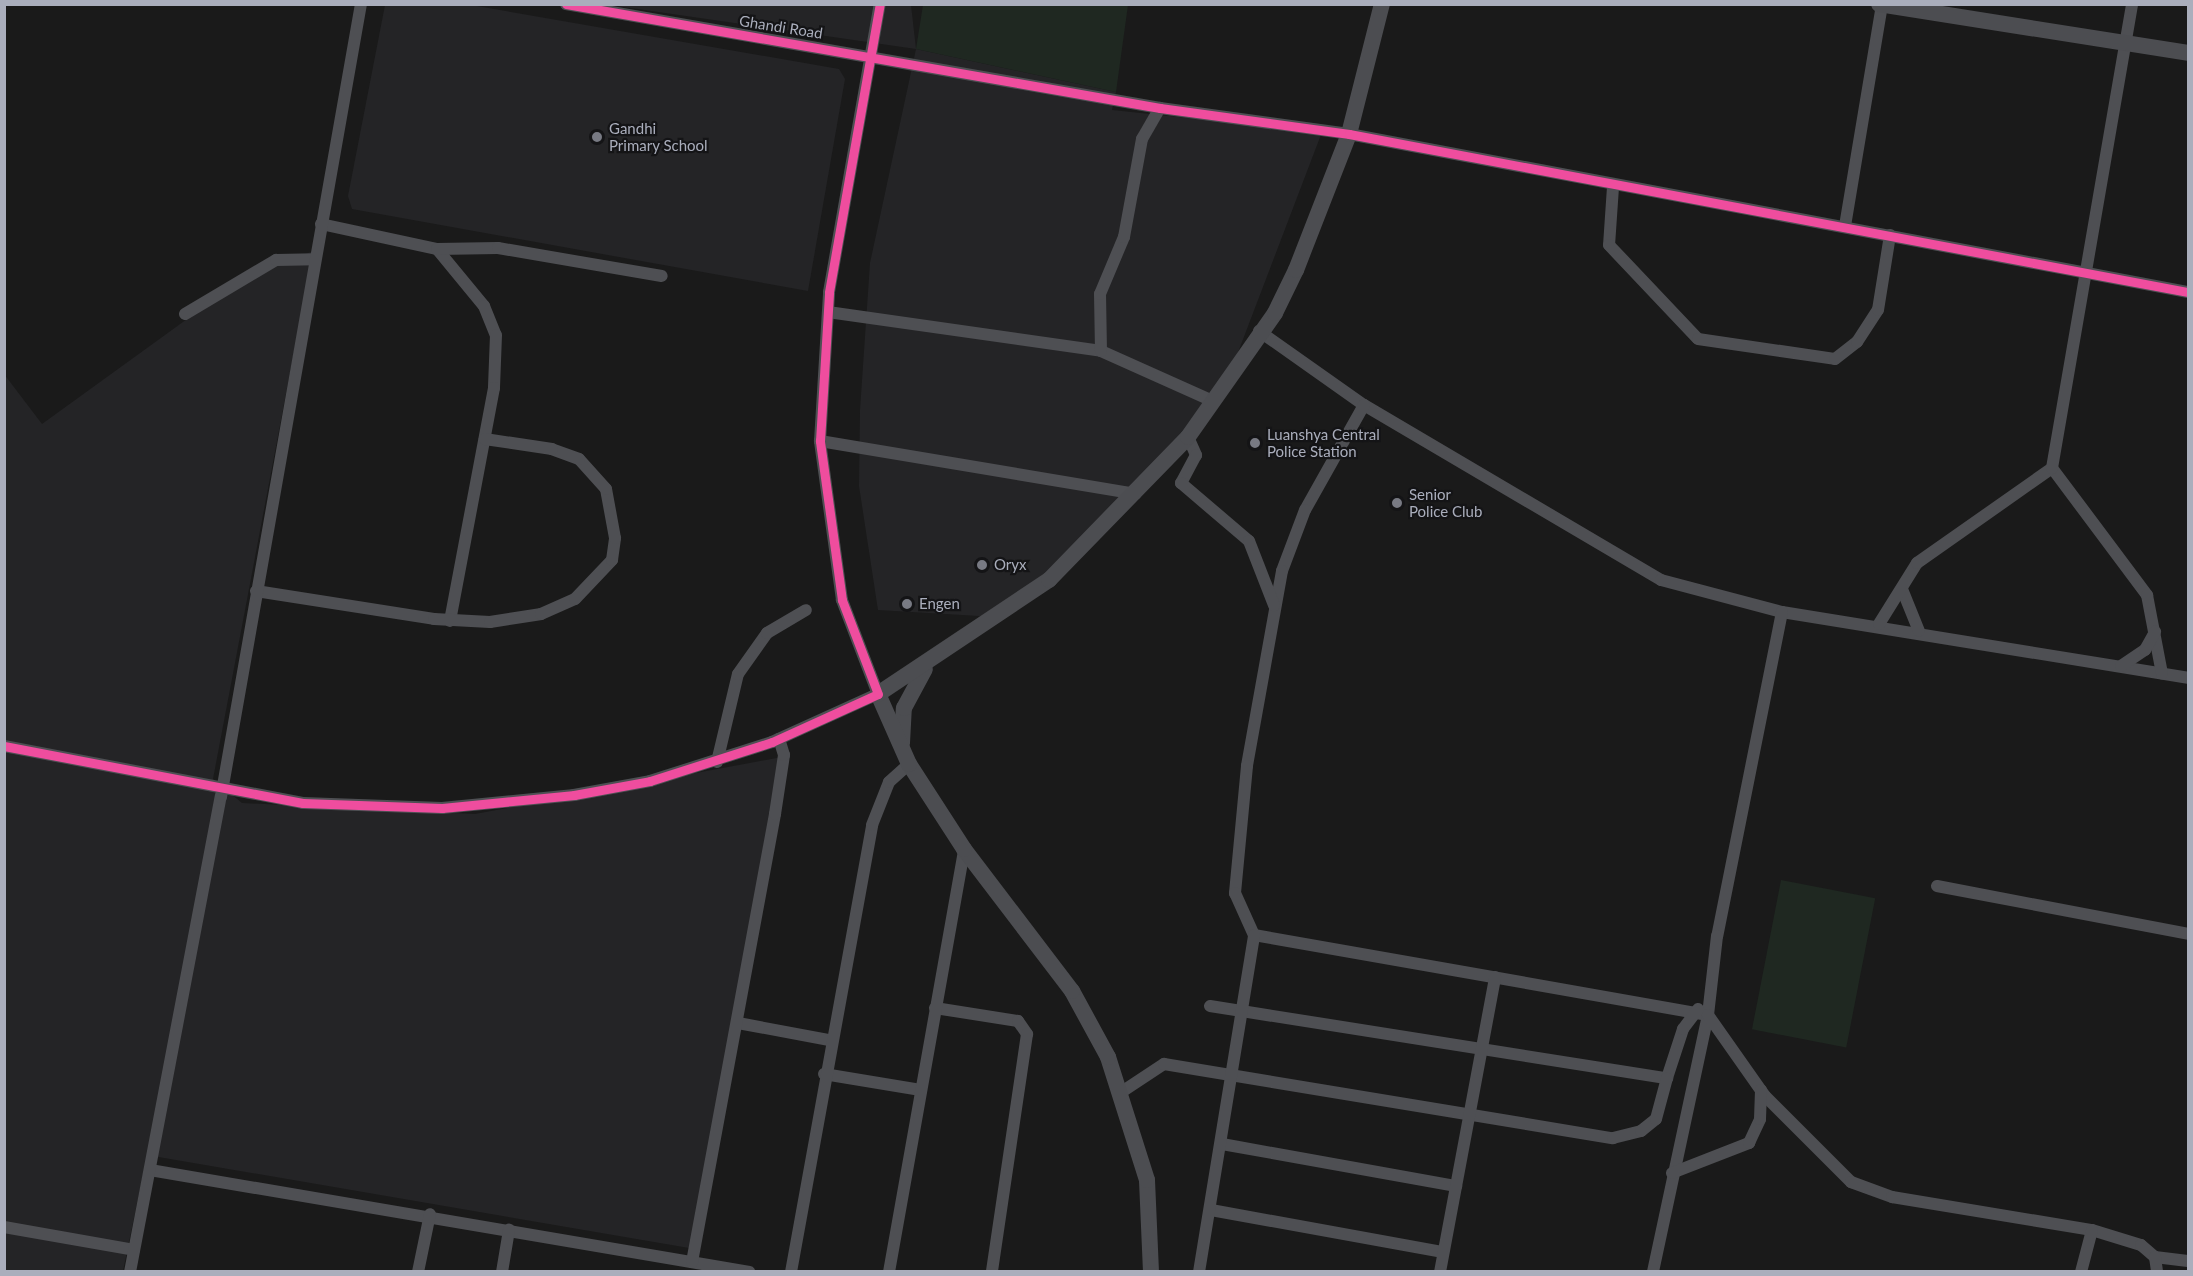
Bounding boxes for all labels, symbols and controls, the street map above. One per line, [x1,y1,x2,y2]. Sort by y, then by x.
street label: Ghandi Road [738,12,824,42]
place label: Gandhi Primary School [609,119,708,154]
marker: Gandhi Primary School [590,130,604,144]
place label: Luanshya Central Police Station [1267,425,1380,460]
marker: Luanshya Central Police Station [1248,436,1262,450]
place label: Senior Police Club [1409,485,1482,520]
marker: Senior Police Club [1390,496,1404,510]
place label: Oryx [994,556,1027,574]
marker: Oryx [975,558,989,572]
place label: Engen [919,595,960,613]
marker: Engen [900,597,914,611]

